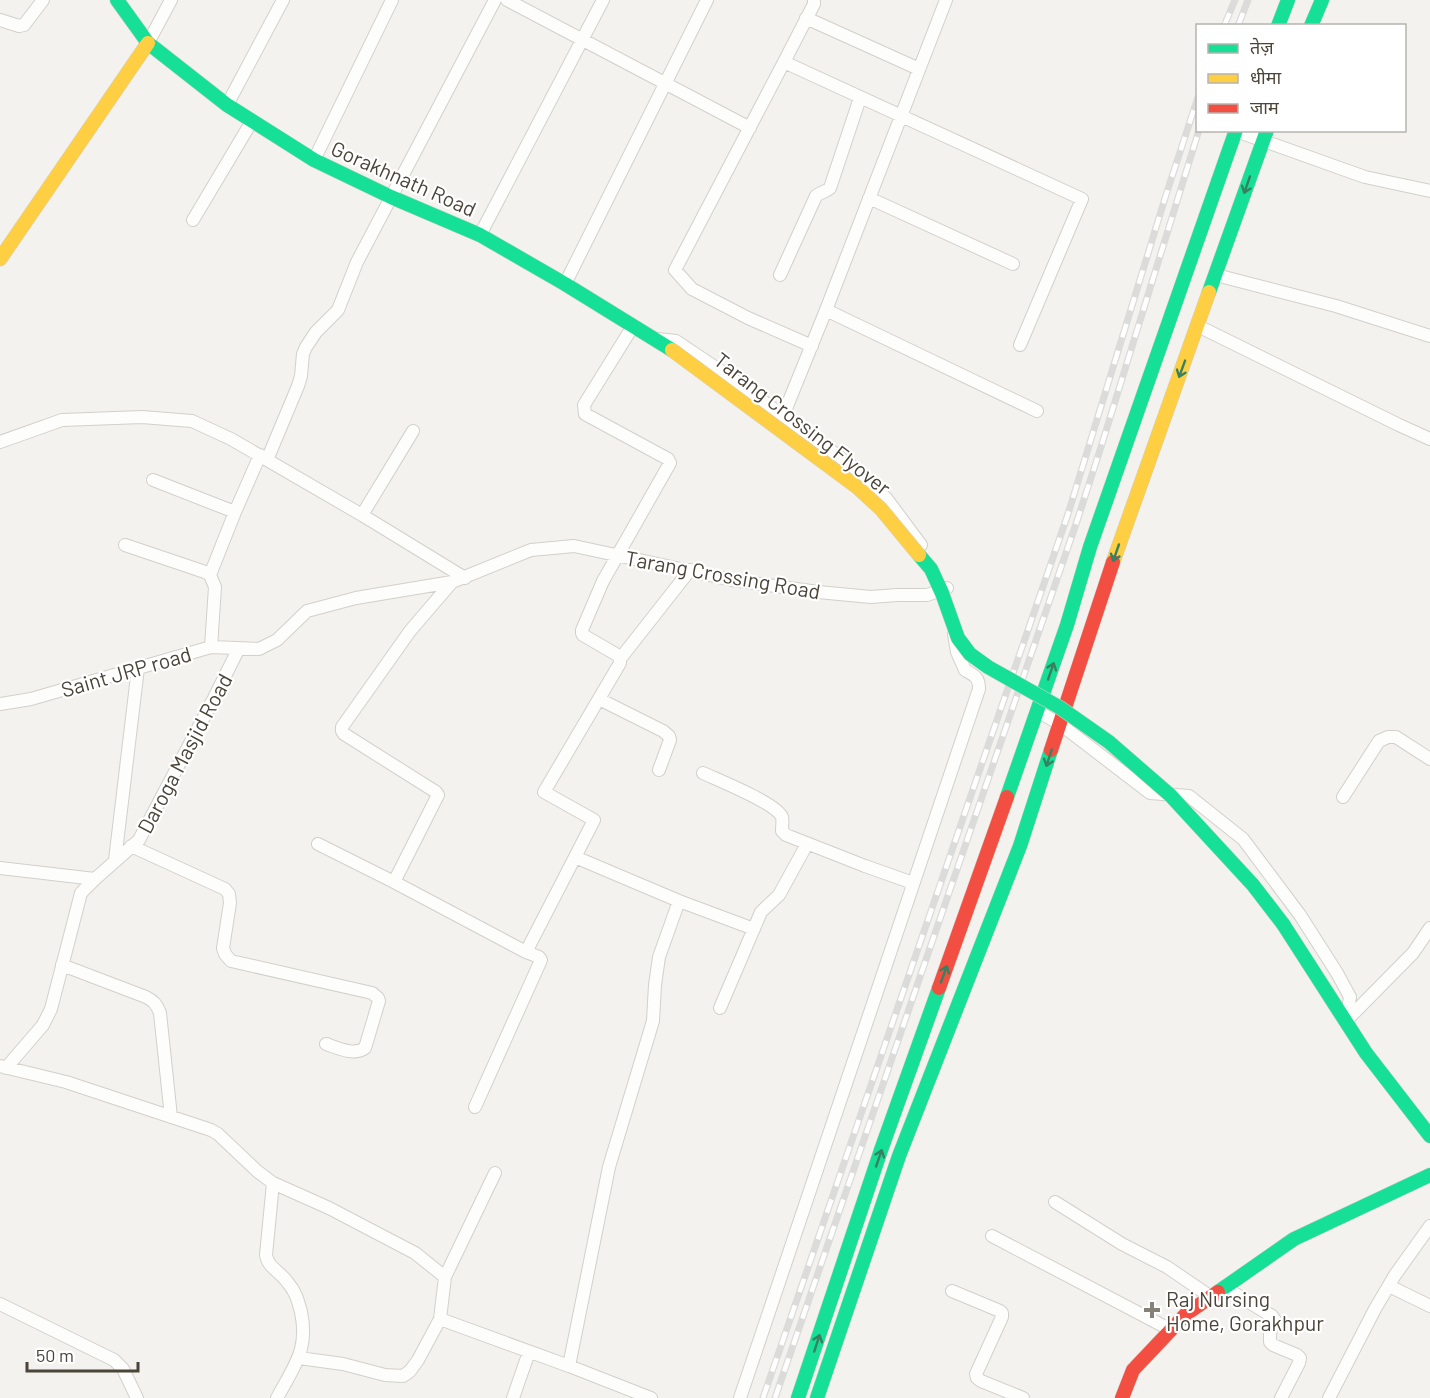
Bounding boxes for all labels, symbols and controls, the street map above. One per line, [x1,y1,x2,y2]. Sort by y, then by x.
legend [1196,24,1406,132]
text: तेज़ [1250,36,1274,58]
text: धीमा [1250,66,1281,88]
text: जाम [1250,96,1280,118]
street label: Gorakhnath Road [328,135,480,221]
one-way arrow [1241,176,1252,194]
street label: Tarang Crossing Flyover [710,346,896,500]
one-way arrow [1176,359,1187,378]
one-way arrow [1110,543,1121,562]
street label: Tarang Crossing Road [624,545,822,603]
street label: Saint JRP road [58,640,194,702]
one-way arrow [1046,662,1057,681]
street label: Daroga Masjid Road [131,669,237,837]
one-way arrow [1043,748,1054,767]
one-way arrow [939,965,950,984]
one-way arrow [874,1149,885,1167]
place label: Raj Nursing Home, Gorakhpur [1166,1286,1324,1335]
marker: Raj Nursing Home, Gorakhpur [1143,1301,1161,1319]
one-way arrow [812,1333,823,1352]
scale bar [27,1335,138,1373]
text: 50 m [36,1344,74,1366]

